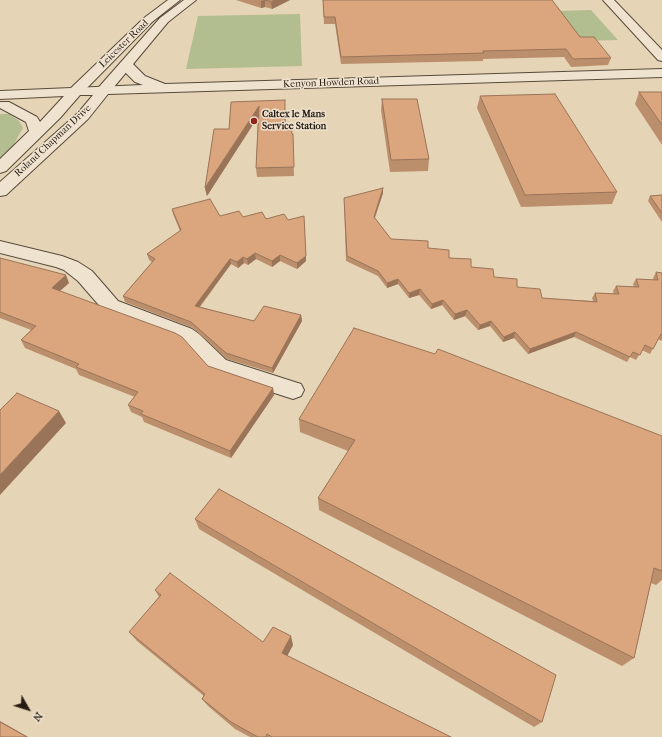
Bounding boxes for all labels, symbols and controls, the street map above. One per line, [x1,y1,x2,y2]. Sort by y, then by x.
street label: Leicester Road [97,17,151,71]
street label: Kenyon Howden Road [283,75,379,91]
street label: Roland Chapman Drive [12,102,94,180]
place label: Caltex le Mans Service Station [262,109,326,132]
marker: Caltex le Mans Service Station [249,116,259,126]
north arrow [8,689,48,729]
text: N [30,710,45,724]

